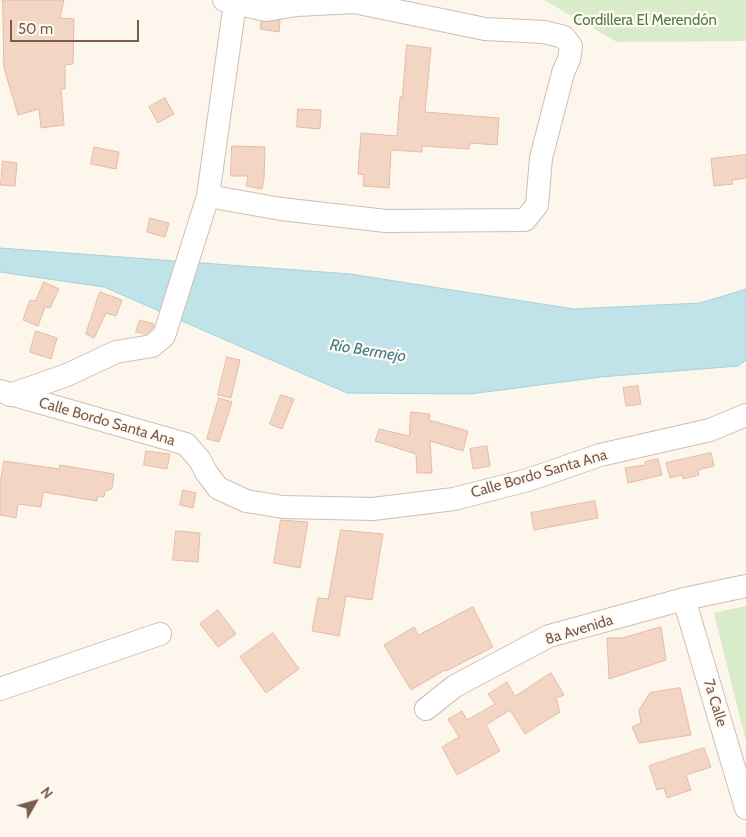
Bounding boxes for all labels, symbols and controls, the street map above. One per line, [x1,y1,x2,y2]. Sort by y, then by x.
scale bar [12,10,141,42]
park label: Cordillera El Merendón [573,12,717,30]
text: 50 m [18,20,53,38]
water label: Río Bermejo [329,336,407,366]
street label: Calle Bordo Santa Ana [37,394,177,450]
street label: Calle Bordo Santa Ana [469,446,609,502]
street label: 8a Avenida [543,611,615,649]
street label: 7a Calle [699,677,731,729]
north arrow [10,777,60,827]
text: N [37,783,57,802]

